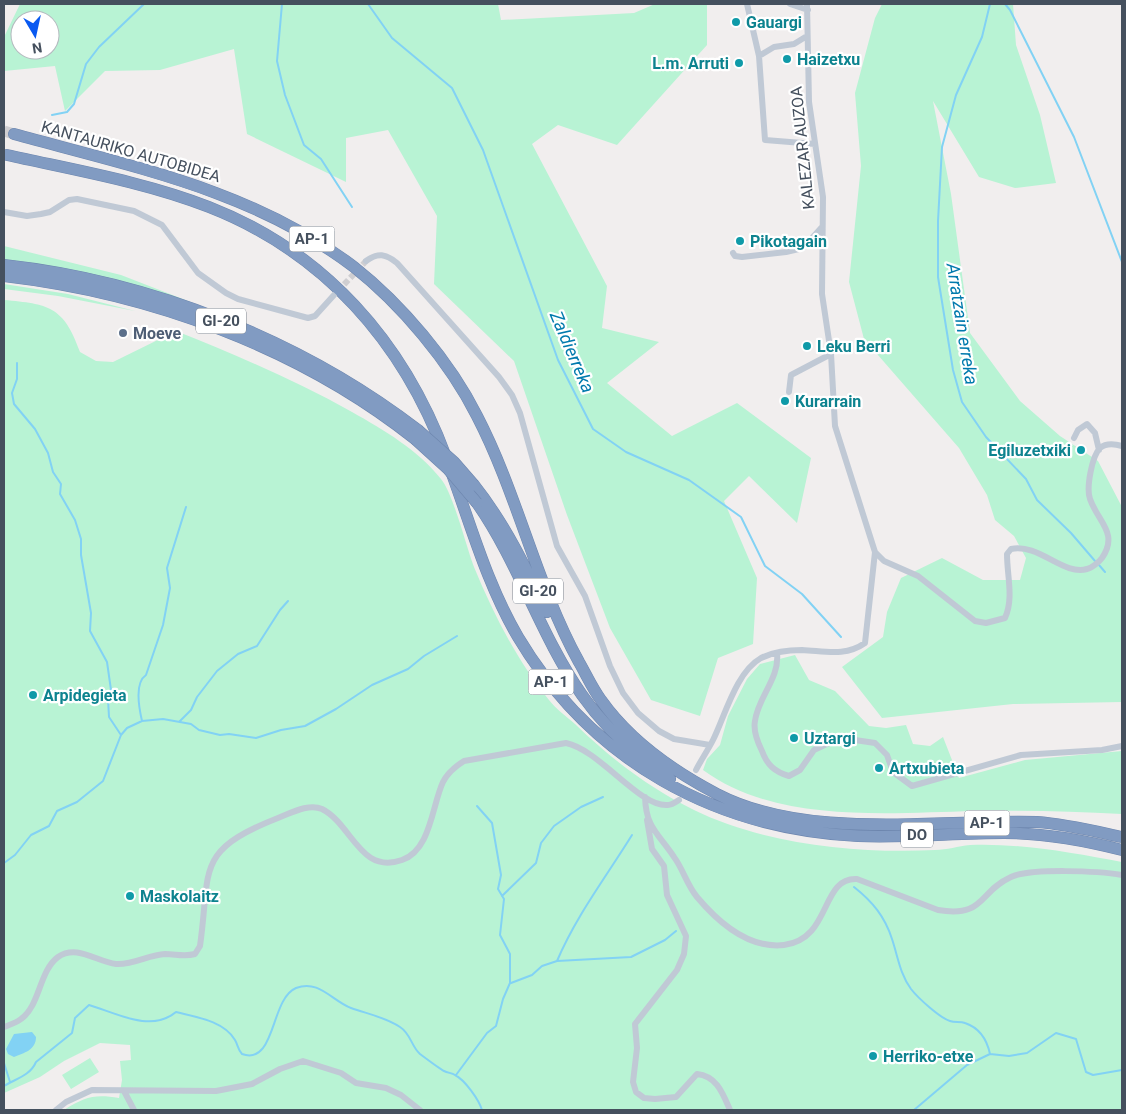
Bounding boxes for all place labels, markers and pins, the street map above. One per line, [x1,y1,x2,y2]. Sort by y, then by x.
place label: Gauargi [746,13,802,32]
marker: Gauargi [730,16,742,28]
place label: Haizetxu [797,50,860,69]
marker: Haizetxu [781,53,793,65]
place label: L.m. Arruti [652,54,729,73]
marker: L.m. Arruti [733,57,745,69]
place label: Pikotagain [750,232,827,251]
marker: Pikotagain [734,235,746,247]
place label: Moeve [133,324,182,343]
marker: Moeve [117,327,129,339]
place label: Leku Berri [817,337,891,356]
marker: Leku Berri [801,340,813,352]
place label: Kurarrain [795,392,861,411]
marker: Kurarrain [779,395,791,407]
place label: Egiluzetxiki [988,441,1071,460]
marker: Egiluzetxiki [1075,444,1087,456]
place label: Arpidegieta [43,686,127,705]
marker: Arpidegieta [27,689,39,701]
place label: Uztargi [804,729,856,748]
marker: Uztargi [788,732,800,744]
place label: Artxubieta [889,759,965,778]
marker: Artxubieta [873,762,885,774]
place label: Maskolaitz [140,887,219,906]
marker: Maskolaitz [124,890,136,902]
place label: Herriko-etxe [883,1047,974,1066]
marker: Herriko-etxe [867,1050,879,1062]

